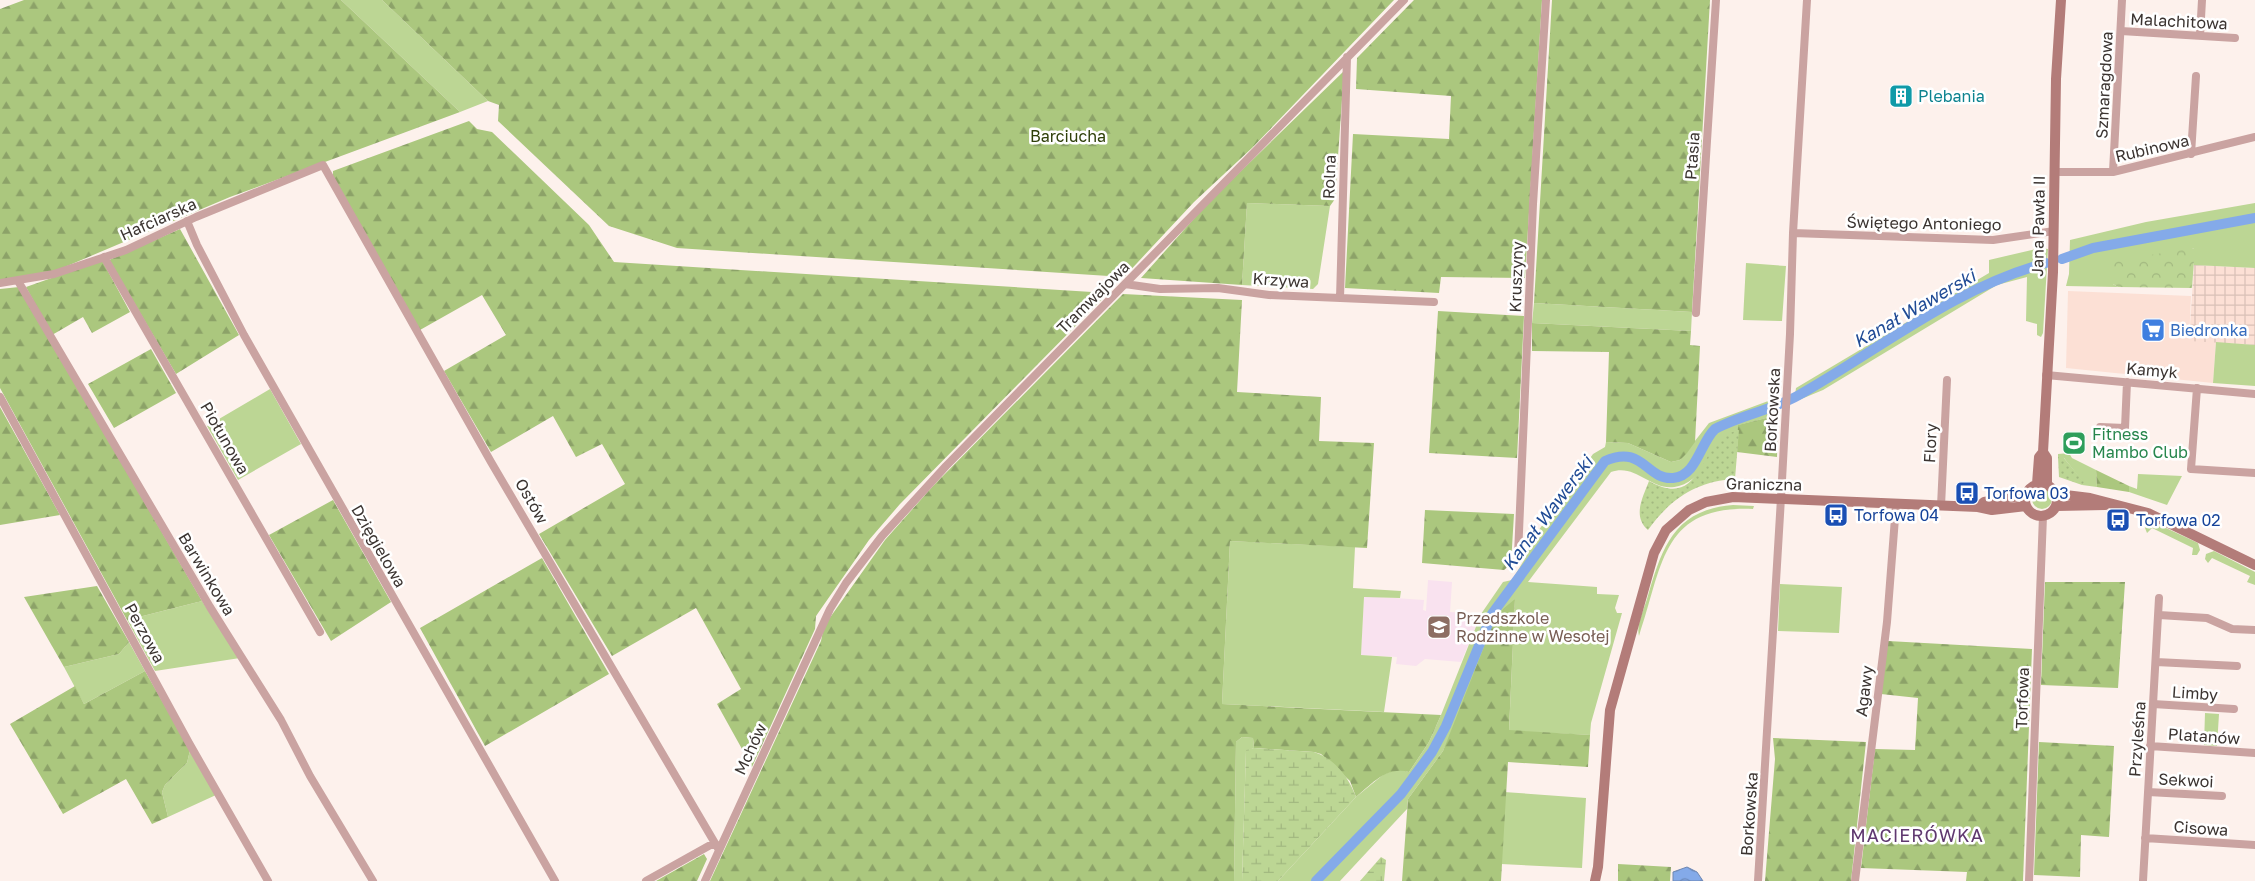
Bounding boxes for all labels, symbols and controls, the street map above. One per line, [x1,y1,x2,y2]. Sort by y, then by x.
street label: Malachitowa [2130,8,2228,34]
street label: Szmaragdowa [2091,31,2117,139]
building icon: Plebania [1888,83,1914,109]
place label: Plebania [1918,86,1985,106]
park label: Barciucha [1030,126,1106,146]
street label: Rubinowa [2113,130,2191,166]
street label: Ptasia [1680,131,1704,181]
street label: Rolna [1318,155,1340,199]
street label: Jana Pawła II [2027,175,2049,277]
street label: Hafciarska [117,193,199,245]
street label: Świętego Antoniego [1846,212,2002,234]
street label: Kruszyny [1505,241,1527,313]
street label: Tramwajowa [1052,256,1134,338]
water label: Kanał Wawerski [1849,263,1981,352]
street label: Krzywa [1252,268,1310,292]
supermarket icon: Biedronka [2140,317,2166,343]
place label: Biedronka [2170,320,2248,340]
street label: Kamyk [2125,358,2179,382]
street label: Borkowska [1760,367,1784,453]
street label: Piołunowa [196,398,254,478]
street label: Flory [1919,423,1941,463]
place label: Fitness Mambo Club [2092,424,2188,462]
sports icon: Fitness Mambo Club [2061,430,2087,456]
water label: Kanał Wawerski [1497,450,1598,574]
street label: Graniczna [1726,473,1802,495]
street label: Ostów [511,475,553,527]
bus stop icon: Torfowa 03 [1954,480,1980,506]
place label: Torfowa 03 [1984,483,2069,503]
street label: Dzięgielowa [347,501,411,591]
bus stop icon: Torfowa 04 [1823,502,1849,528]
place label: Torfowa 04 [1854,505,1939,525]
bus stop icon: Torfowa 02 [2105,507,2131,533]
place label: Torfowa 02 [2136,510,2221,530]
street label: Barwinkowa [174,529,240,619]
street label: Perzowa [120,600,170,666]
place label: Przedszkole Rodzinne w Wesołej [1456,608,1610,646]
school or university icon: Przedszkole Rodzinne w Wesołej [1426,614,1452,640]
street label: Agawy [1851,664,1877,718]
street label: Torfowa [2011,667,2033,729]
street label: Limby [2171,681,2219,705]
street label: Przyleśna [2124,701,2150,777]
street label: Mchów [729,720,771,778]
street label: Platanów [2167,724,2241,748]
street label: Sekwoi [2158,769,2214,791]
street label: Borkowska [1736,771,1762,857]
street label: Cisowa [2173,816,2229,840]
district label: MACIERÓWKA [1850,824,1984,846]

